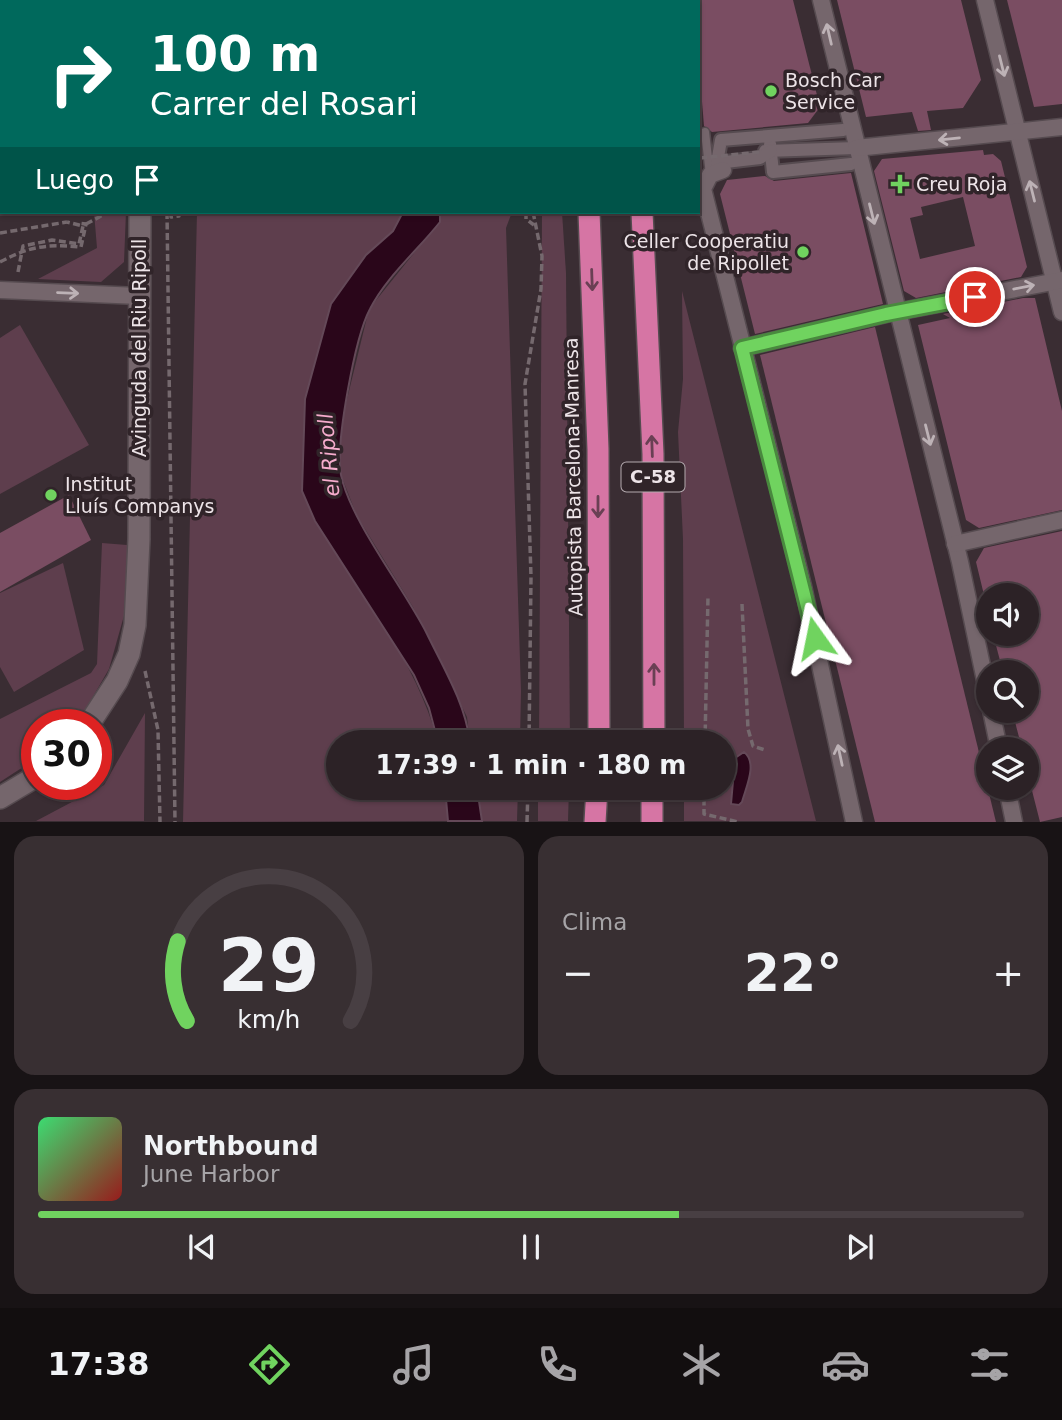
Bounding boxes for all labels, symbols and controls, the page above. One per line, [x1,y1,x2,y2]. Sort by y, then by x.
one-way arrow [822,23,835,46]
text: 100 m [150,26,320,83]
icon: right [35,28,126,119]
one-way arrow [996,54,1009,77]
place label: Bosch Car Service [785,69,881,113]
marker: Bosch Car Service [763,83,779,99]
text: Carrer del Rosari [150,85,418,123]
one-way arrow [939,132,961,145]
icon: arrive [128,161,166,199]
text: Luego [35,165,114,195]
place label: Creu Roja [916,173,1007,195]
marker: Creu Roja [890,174,910,194]
one-way arrow [1025,180,1038,203]
one-way arrow [867,203,880,225]
place label: Celler Cooperatiu de Ripollet [623,230,789,274]
street label: Avinguda del Riu Ripoll [128,239,150,457]
marker: Celler Cooperatiu de Ripollet [795,244,811,260]
pin [945,267,1005,327]
one-way arrow [585,268,598,291]
icon: arrive [956,278,994,316]
one-way arrow [1012,280,1035,294]
one-way arrow [56,287,79,300]
street label: Autopista Barcelona-Manresa [560,337,586,617]
water label: el Ripoll [313,412,345,498]
one-way arrow [922,423,935,446]
one-way arrow [646,435,659,458]
road number: C-58 [622,462,684,491]
place label: Institut Lluís Companys [65,473,214,517]
marker: Institut Lluís Companys [43,487,59,503]
one-way arrow [591,496,605,519]
map controls [976,583,1039,800]
button: sound [976,583,1039,646]
position arrow [778,601,852,675]
button: search [976,660,1039,723]
one-way arrow [647,663,661,686]
speed limit sign: 30 [21,709,112,800]
button: layers [976,737,1039,800]
one-way arrow [832,744,846,767]
text: 17:39 · 1 min · 180 m [376,750,686,780]
text: Clima [562,909,627,935]
text: 29 [218,924,320,1009]
text: 22° [744,943,842,1003]
text: − [562,951,594,995]
text: + [992,951,1024,995]
text: km/h [237,1005,301,1034]
text: Northbound [143,1131,319,1161]
text: June Harbor [143,1161,279,1187]
icon: previous [183,1228,221,1266]
icon: pause [512,1228,550,1266]
icon: next [841,1228,879,1266]
icon: directions [245,1340,294,1389]
icon: music [389,1340,438,1389]
icon: phone [533,1340,582,1389]
icon: climate [677,1340,726,1389]
icon: car [821,1340,870,1389]
icon: filters [965,1340,1014,1389]
text: 17:38 [48,1345,149,1383]

